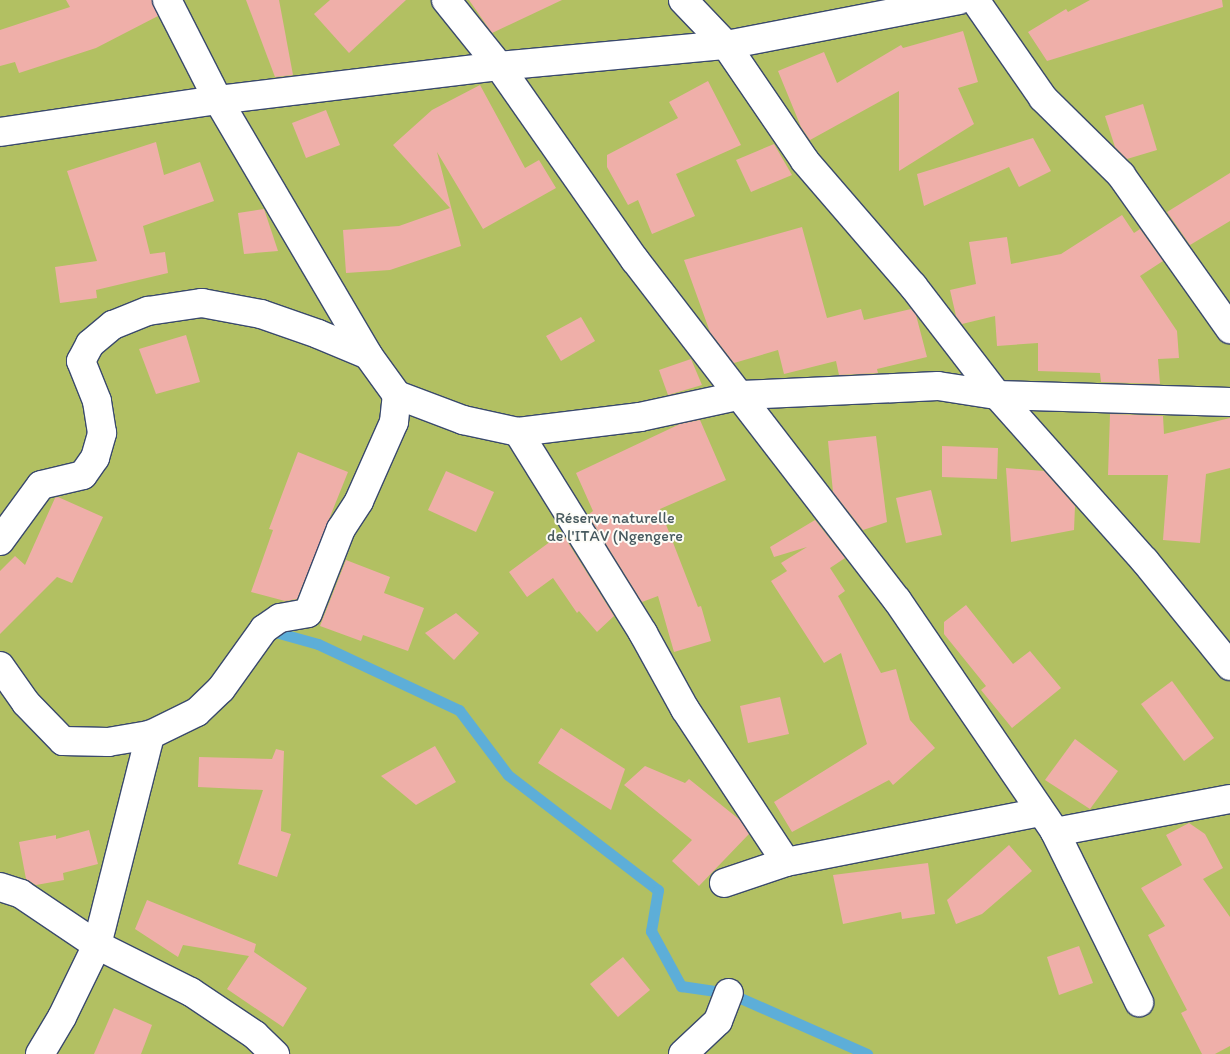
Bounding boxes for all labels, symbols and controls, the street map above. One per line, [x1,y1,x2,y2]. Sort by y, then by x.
park label: Réserve naturelle de l'ITAV (Ngengere [547,508,683,546]

